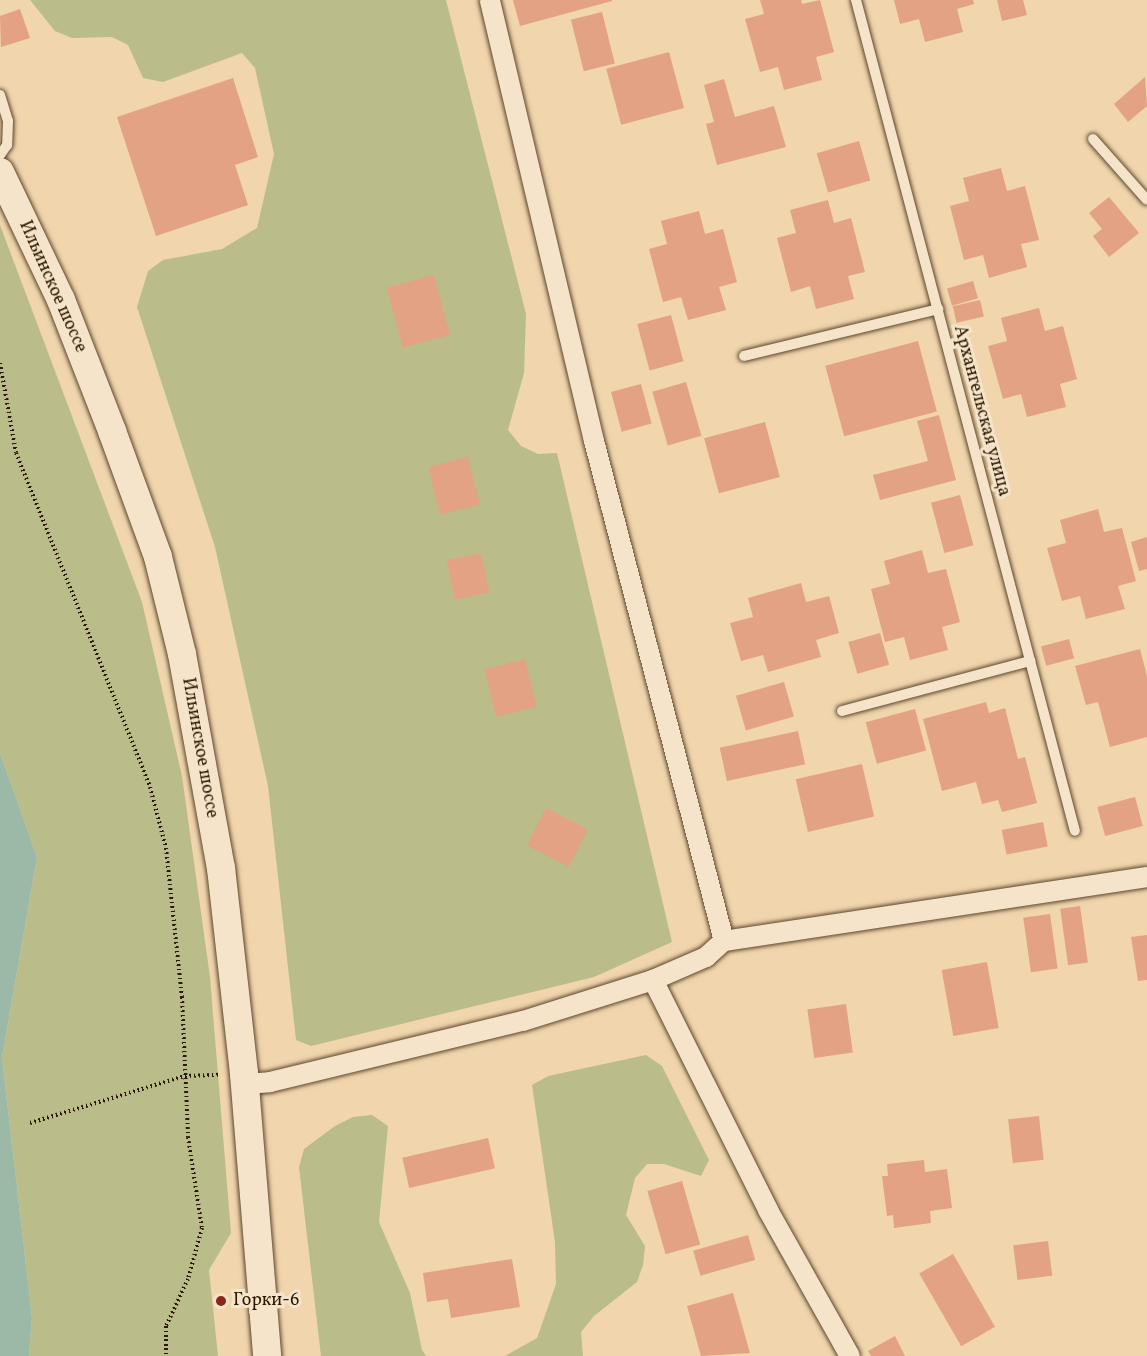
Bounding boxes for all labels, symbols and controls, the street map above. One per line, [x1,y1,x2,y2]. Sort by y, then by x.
street label: Ильинское шоссе [13,218,91,356]
street label: Архангельская улица [948,323,1014,499]
street label: Ильинское шоссе [176,676,222,820]
place label: Горки-6 [233,1290,299,1312]
marker: Горки-6 [214,1294,228,1308]

